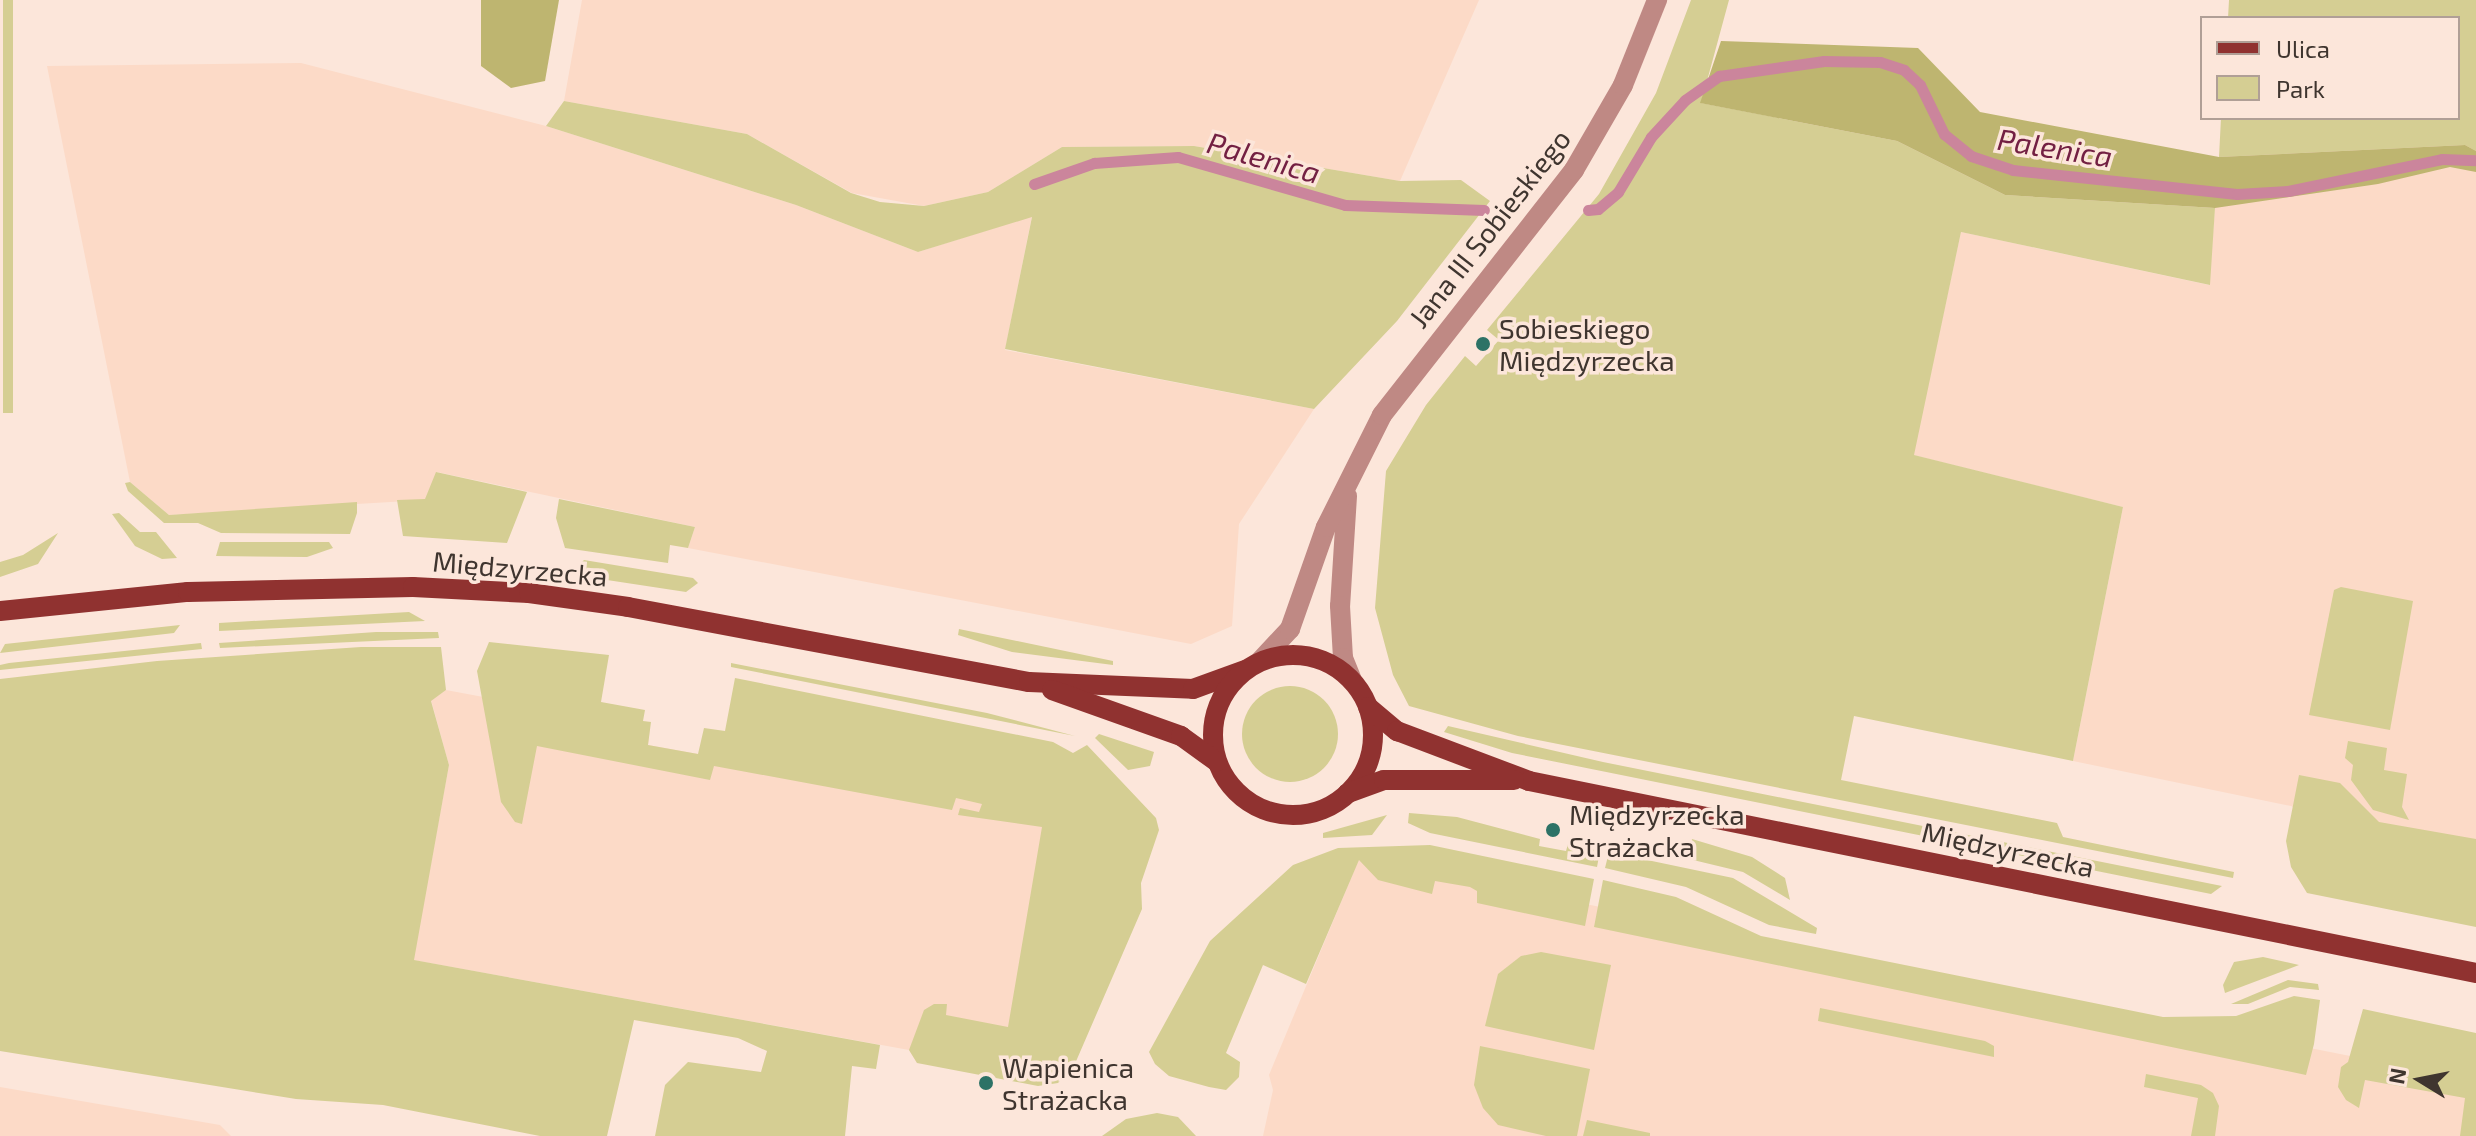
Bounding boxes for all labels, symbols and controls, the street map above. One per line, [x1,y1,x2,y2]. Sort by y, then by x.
legend [2200,16,2460,120]
text: Ulica [2276,34,2330,63]
text: Park [2276,74,2325,103]
water label: Palenica [1995,120,2115,174]
street label: Jana III Sobieskiego [1401,122,1577,334]
water label: Palenica [1203,124,1325,190]
place label: Sobieskiego Międzyrzecka [1499,311,1675,377]
marker: Sobieskiego Międzyrzecka [1474,335,1492,353]
street label: Międzyrzecka [431,544,609,592]
place label: Międzyrzecka Strażacka [1569,797,1745,863]
street label: Międzyrzecka [1919,814,2097,884]
marker: Międzyrzecka Strażacka [1544,821,1562,839]
north arrow [2380,1040,2460,1120]
place label: Wapienica Strażacka [1002,1050,1134,1116]
text: N [2382,1066,2411,1086]
marker: Wapienica Strażacka [977,1074,995,1092]

